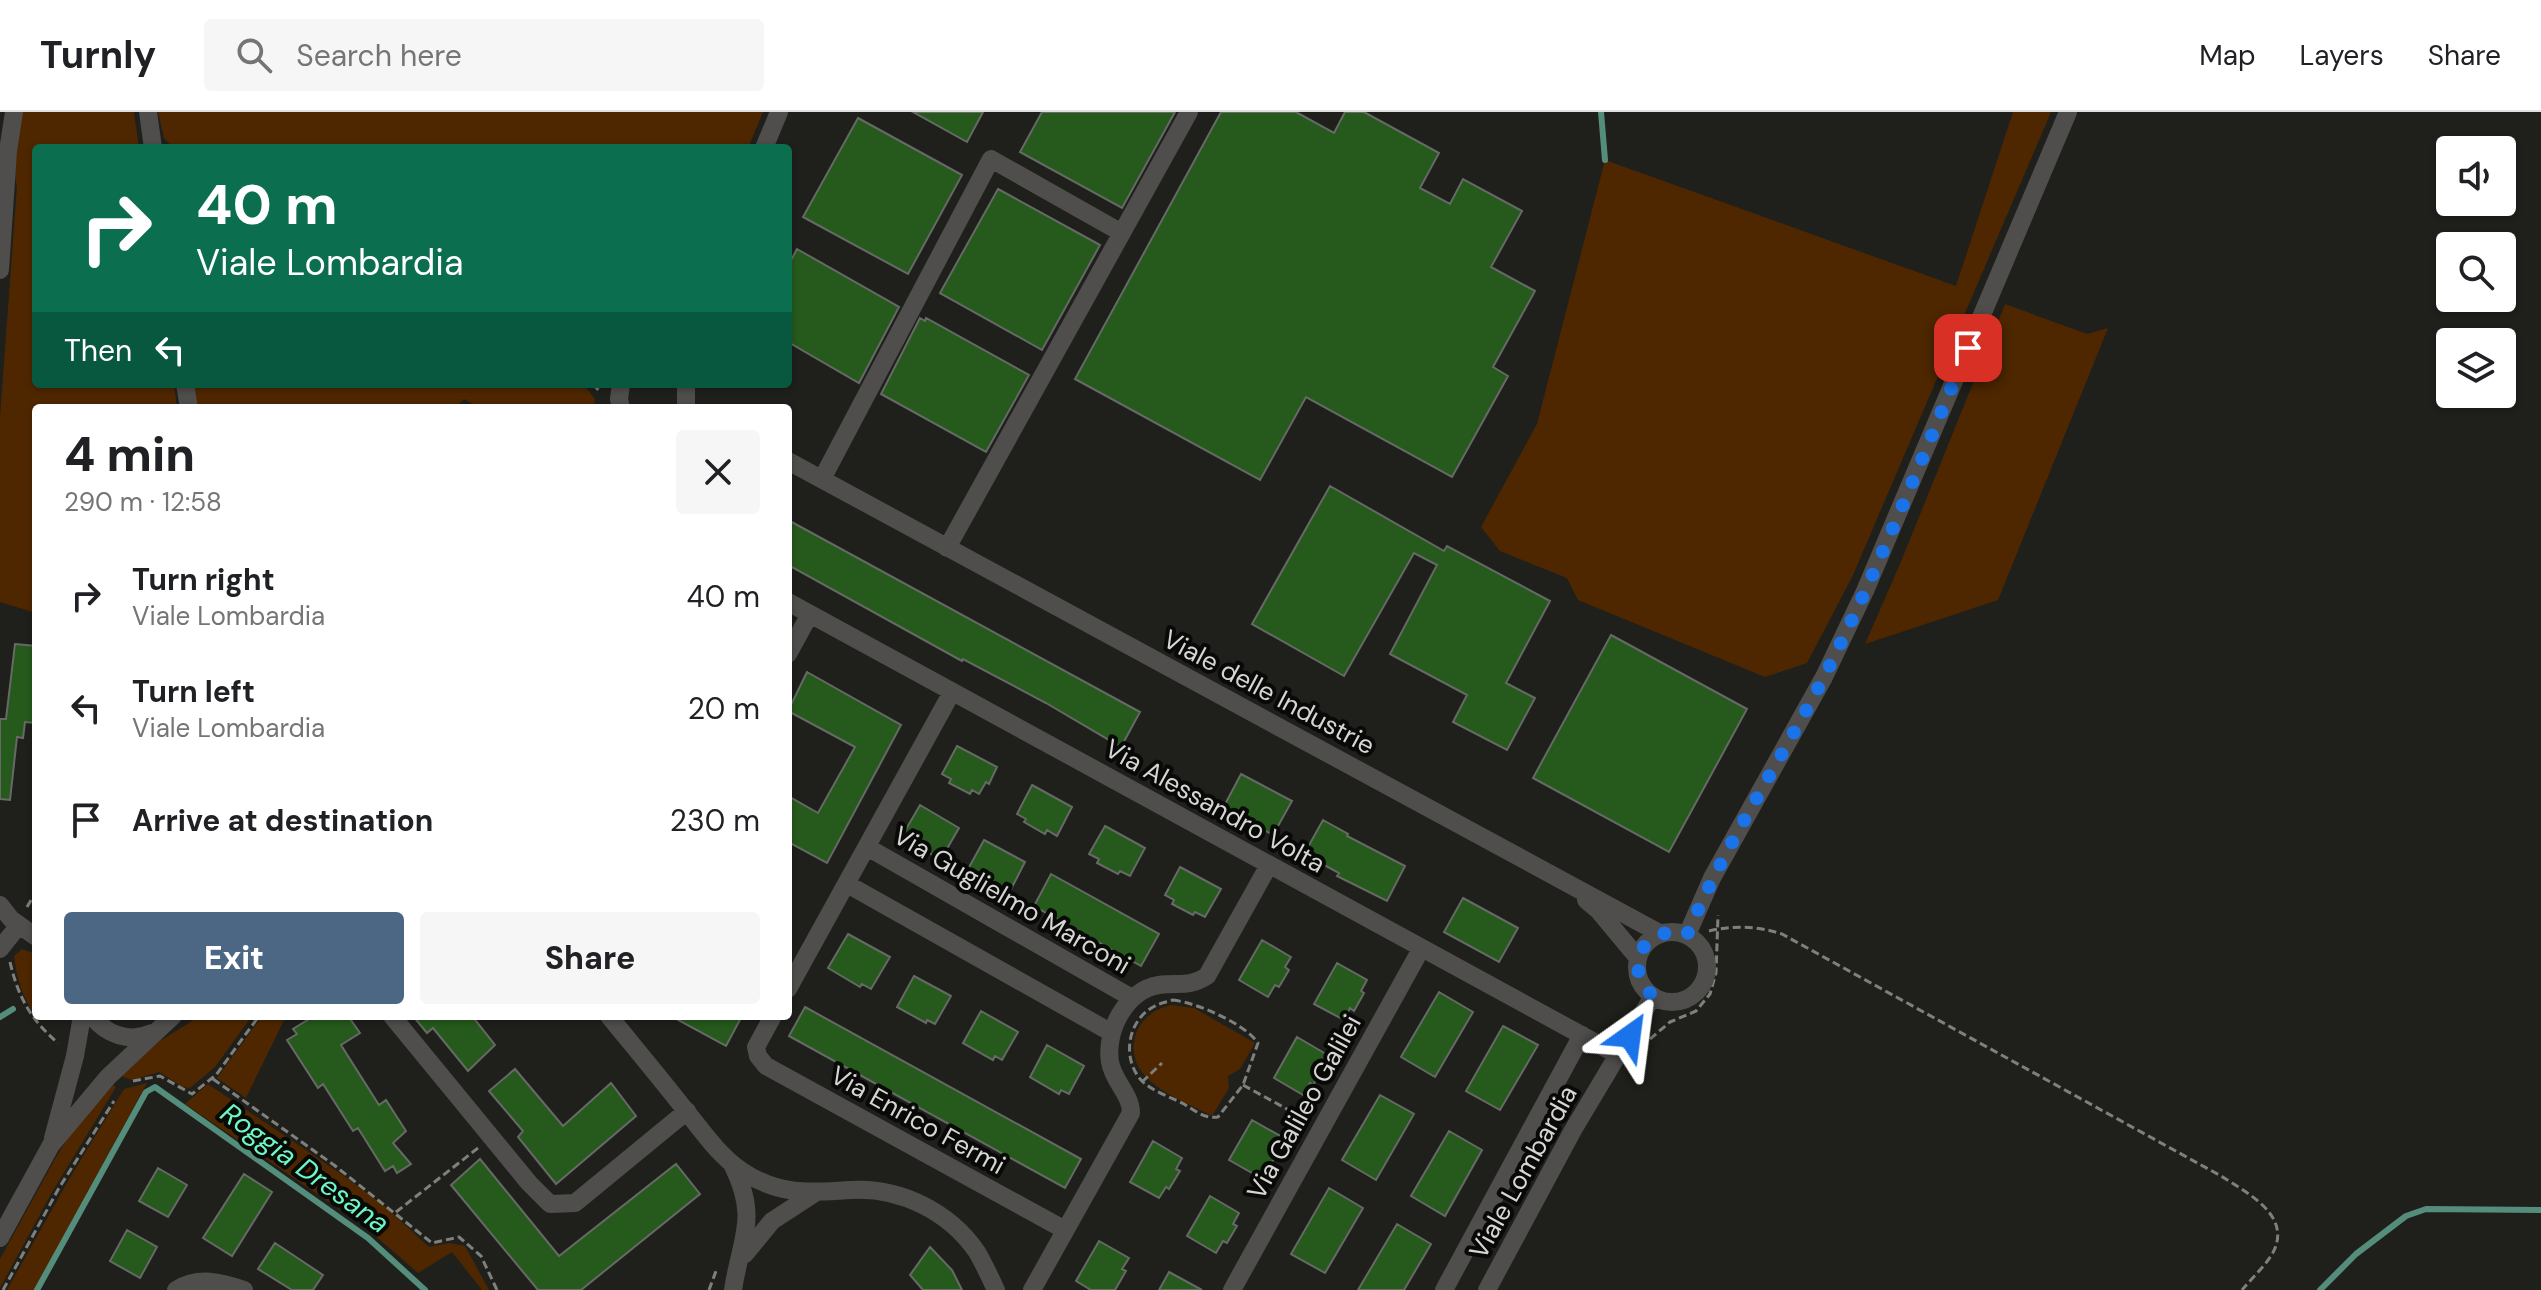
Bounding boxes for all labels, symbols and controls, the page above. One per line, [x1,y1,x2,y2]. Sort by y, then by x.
search box [204,19,764,91]
text: Turnly [40,30,156,80]
icon: search [232,33,276,77]
text: Search here [296,36,462,75]
text: Map [2199,37,2256,74]
text: Layers [2300,37,2384,74]
text: Share [2428,37,2501,74]
map controls [2436,136,2516,408]
button: sound [2436,136,2516,216]
text: 40 m [196,168,338,241]
icon: right [64,176,168,280]
button: search [2436,232,2516,312]
text: Viale Lombardia [196,239,464,286]
pin [1934,314,2002,382]
icon: arrive [1946,326,1990,370]
icon: left [148,328,192,372]
button: layers [2436,328,2516,408]
text: Then [64,331,132,370]
text: 4 min [64,423,195,486]
button: close [676,430,760,514]
text: 290 m · 12:58 [64,485,222,519]
text: Turn right [132,560,275,599]
icon: right [64,574,108,618]
text: 40 m [687,577,760,616]
text: Viale Lombardia [132,599,325,633]
street label: Viale delle Industrie [1157,622,1381,762]
text: Turn left [132,672,255,711]
icon: left [64,686,108,730]
text: 20 m [688,689,760,728]
text: Viale Lombardia [132,711,325,745]
street label: Via Alessandro Volta [1099,731,1331,881]
icon: arrive [64,798,108,842]
text: Arrive at destination [132,801,433,840]
text: 230 m [670,801,760,840]
street label: Via Guglielmo Marconi [887,818,1137,982]
button: Exit [64,912,404,1004]
button: Share [420,912,760,1004]
position arrow [1588,994,1672,1078]
street label: Via Galileo Galilei [1239,1009,1369,1205]
street label: Via Enrico Fermi [825,1058,1011,1182]
street label: Viale Lombardia [1461,1079,1585,1265]
water label: Roggia Dresana [213,1094,397,1242]

